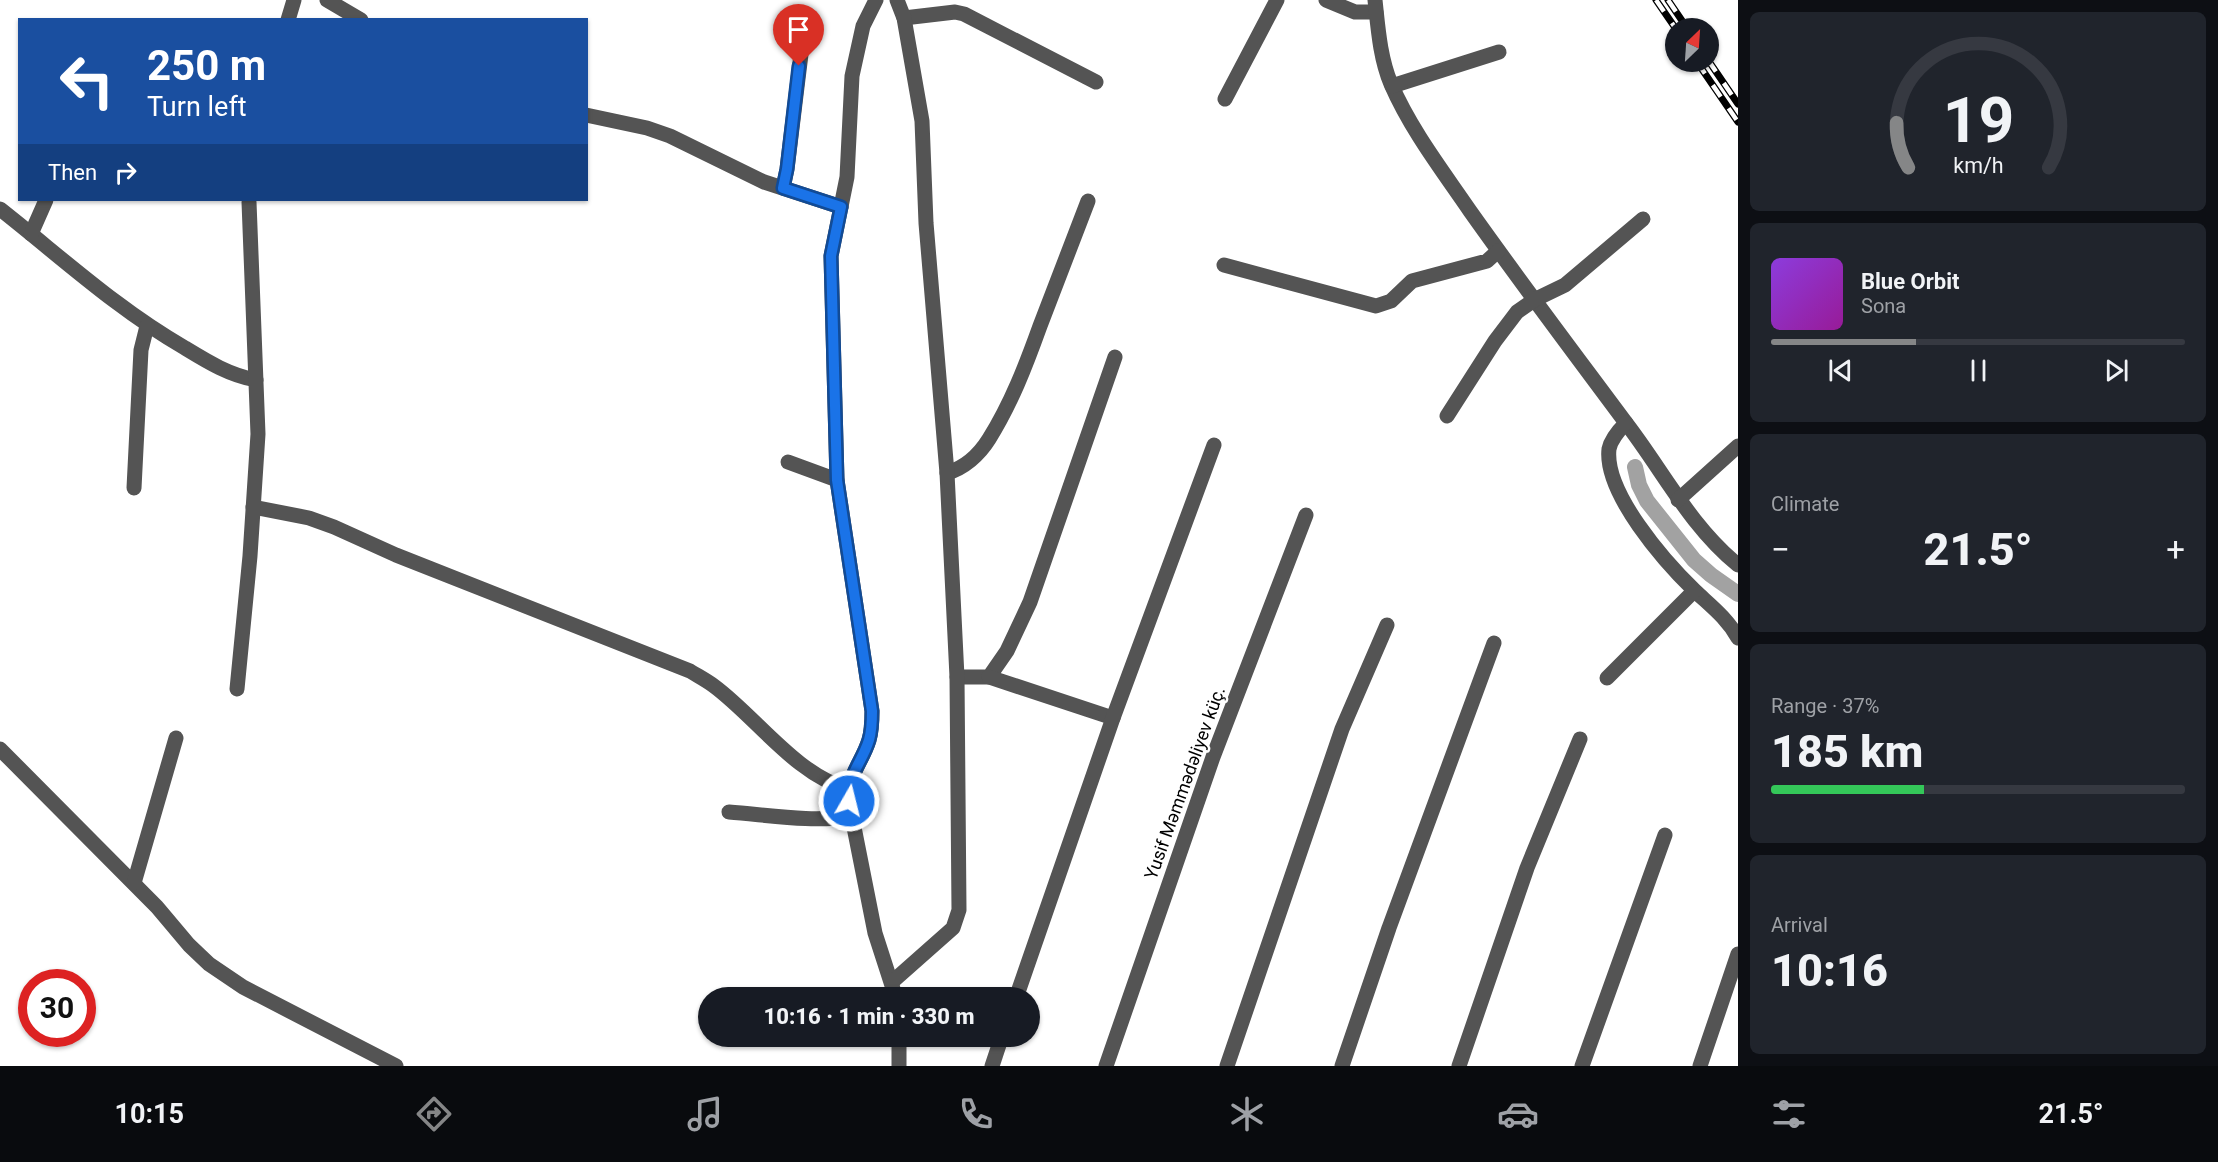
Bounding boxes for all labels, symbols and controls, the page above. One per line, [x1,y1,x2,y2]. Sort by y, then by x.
pin [773,4,824,66]
icon: arrive [782,13,815,46]
north arrow [1665,18,1719,72]
map controls [1665,18,1719,72]
text: 250 m [147,41,266,90]
icon: left [48,42,126,120]
text: 19 [1942,85,2014,158]
text: Turn left [147,91,247,123]
text: km/h [1953,154,2003,179]
icon: right [109,156,142,189]
text: Then [48,160,97,185]
text: Blue Orbit [1861,269,1959,294]
text: Sona [1861,294,1906,318]
icon: previous [1824,354,1857,387]
icon: pause [1962,354,1995,387]
icon: next [2100,354,2133,387]
text: Climate [1771,492,1839,516]
text: 21.5° [1924,523,2033,576]
text: − [1771,530,1790,569]
text: + [2166,530,2185,569]
street label: Yusif Məmmədəliyev küç. [1140,684,1229,882]
text: Range · 37% [1771,694,1879,718]
text: 185 km [1771,725,1923,778]
position arrow [817,769,881,833]
text: Arrival [1771,913,1828,937]
text: 10:16 [1771,944,1888,997]
speed limit sign: 30 [18,969,96,1047]
text: 10:16 · 1 min · 330 m [764,1004,974,1029]
icon: directions [413,1093,455,1135]
icon: music [684,1093,726,1135]
icon: phone [955,1093,997,1135]
icon: climate [1226,1093,1268,1135]
icon: car [1497,1093,1539,1135]
icon: filters [1768,1093,1810,1135]
text: 10:15 [114,1098,184,1130]
text: 21.5° [2039,1098,2103,1130]

